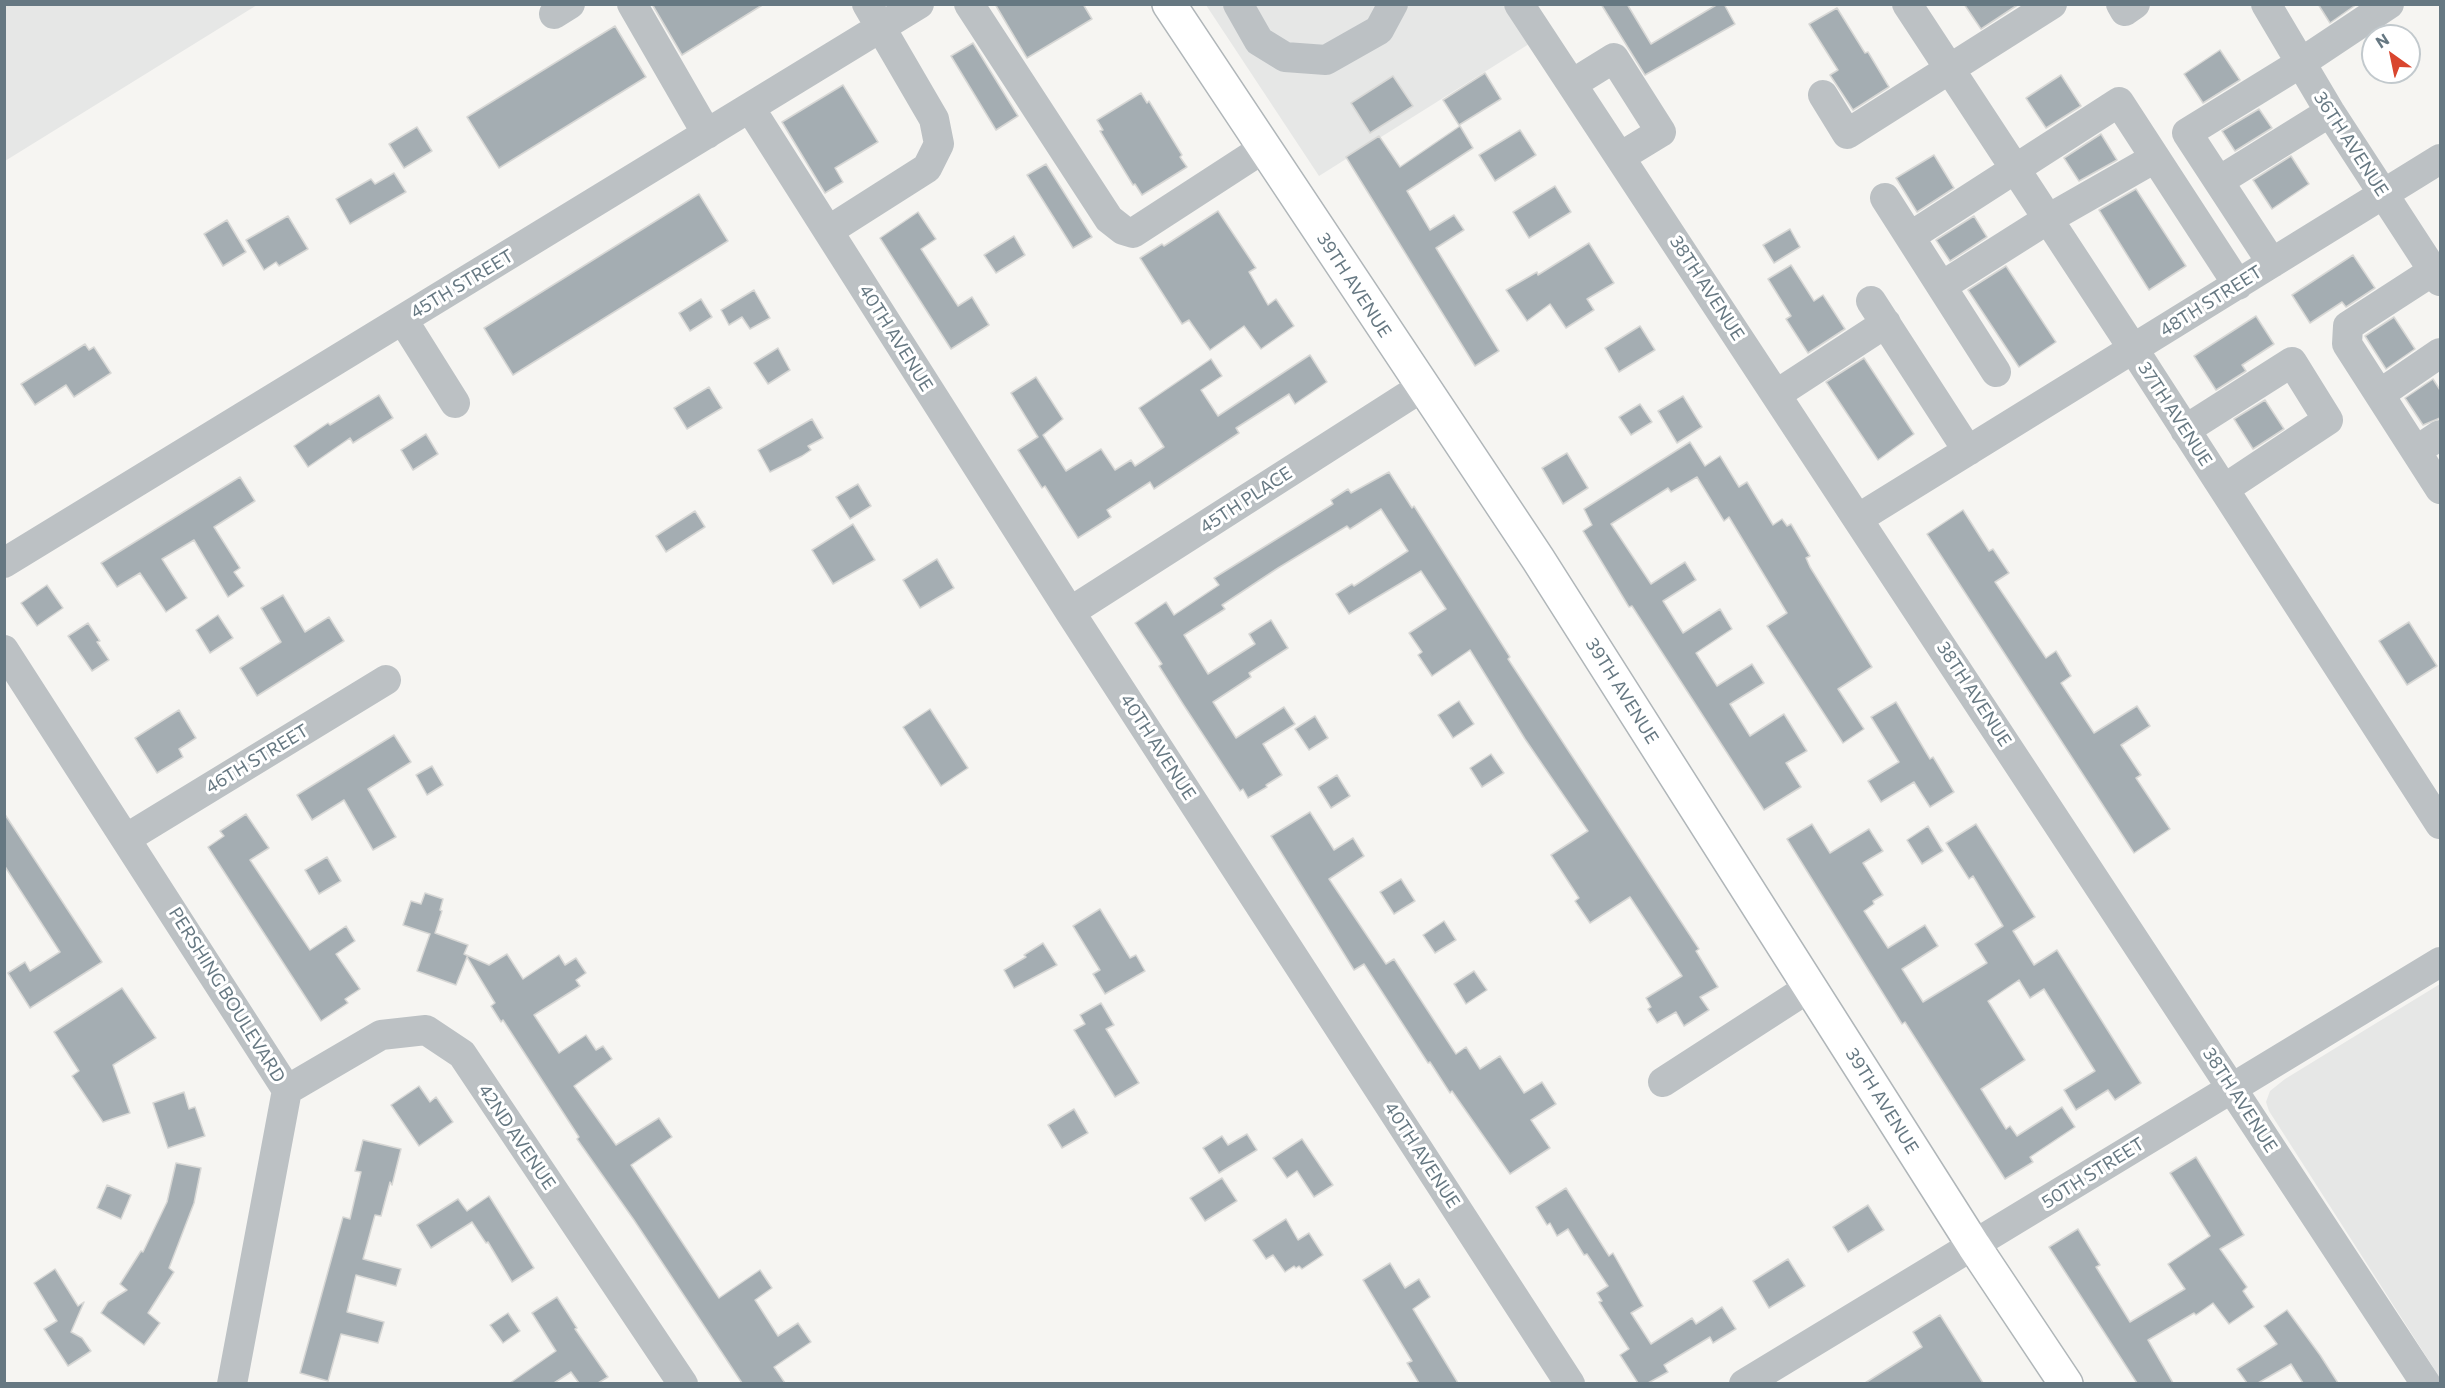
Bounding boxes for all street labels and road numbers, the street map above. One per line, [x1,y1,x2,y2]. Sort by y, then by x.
street label: 36TH AVENUE [2309,88,2393,200]
street label: 39TH AVENUE [1312,229,1396,341]
street label: 38TH AVENUE [1665,232,1749,344]
street label: 45TH STREET [407,245,517,323]
street label: 48TH STREET [2156,261,2266,341]
street label: 40TH AVENUE [855,281,937,395]
street label: 37TH AVENUE [2133,358,2217,470]
street label: 45TH PLACE [1196,462,1296,538]
street label: 39TH AVENUE [1581,634,1663,748]
street label: 38TH AVENUE [1932,638,2016,750]
street label: 40TH AVENUE [1116,690,1200,804]
street label: 46TH STREET [202,720,312,798]
street label: PERSHING BOULEVARD [164,903,290,1087]
street label: 39TH AVENUE [1841,1044,1923,1158]
street label: 38TH AVENUE [2198,1044,2282,1156]
street label: 42ND AVENUE [474,1080,560,1194]
street label: 40TH AVENUE [1380,1098,1464,1212]
street label: 50TH STREET [2038,1133,2148,1213]

